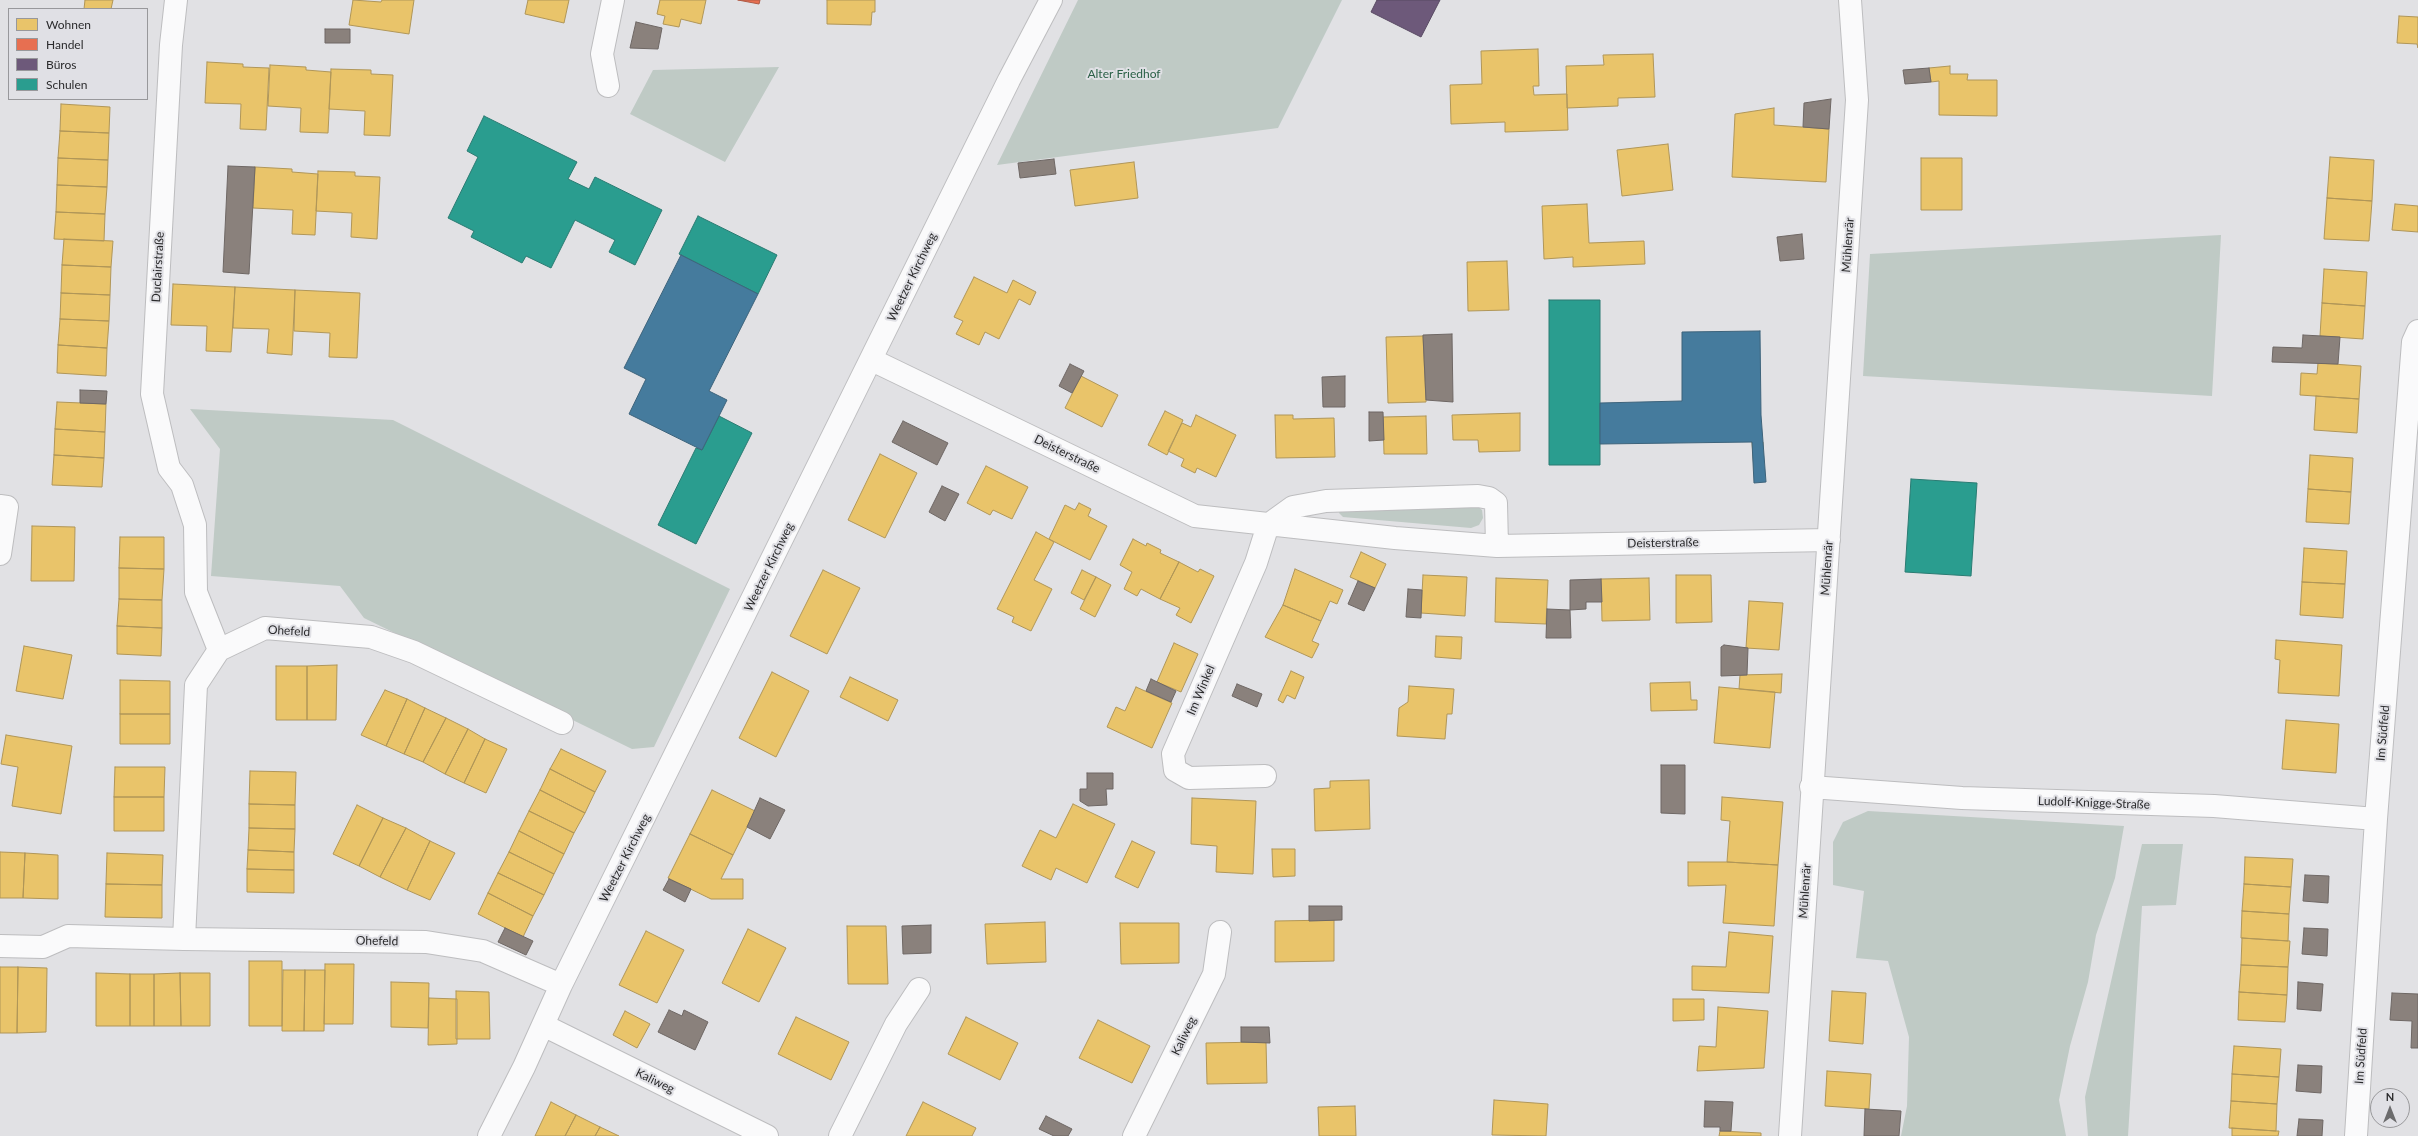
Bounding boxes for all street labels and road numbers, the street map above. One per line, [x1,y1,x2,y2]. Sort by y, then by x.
street label: Mühlenrär [1839,217,1857,273]
street label: Weetzer Kirchweg [884,230,940,324]
street label: Duclairstraße [149,231,167,303]
street label: Deisterstraße [1032,432,1102,476]
street label: Weetzer Kirchweg [741,520,797,614]
street label: Deisterstraße [1627,535,1699,551]
street label: Mühlenrär [1818,540,1836,596]
street label: Ohefeld [267,623,311,639]
street label: Im Winkel [1184,663,1218,717]
street label: Im Südfeld [2373,705,2393,761]
street label: Ludolf-Knigge-Straße [2038,794,2150,812]
street label: Weetzer Kirchweg [597,812,653,904]
street label: Mühlenrär [1796,863,1814,919]
street label: Ohefeld [356,933,398,949]
street label: Kaliweg [1168,1014,1200,1058]
street label: Im Südfeld [2352,1028,2370,1084]
street label: Kaliweg [633,1065,677,1097]

